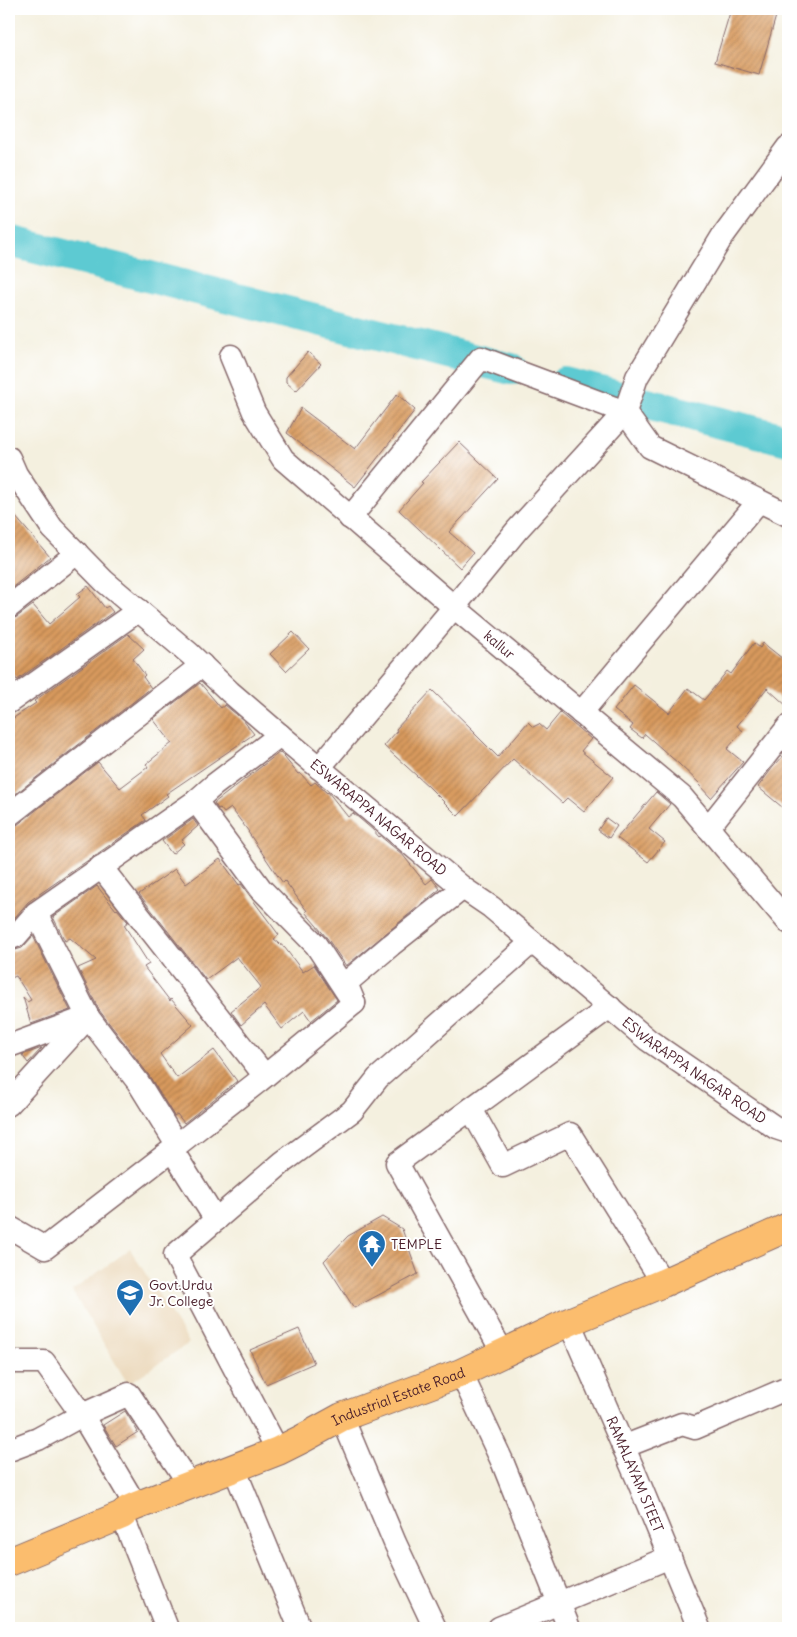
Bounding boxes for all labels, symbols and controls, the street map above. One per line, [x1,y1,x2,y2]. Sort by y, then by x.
street label: kallur [480,627,519,663]
street label: ESWARAPPA NAGAR ROAD [307,755,451,880]
street label: ESWARAPPA NAGAR ROAD [619,1013,770,1128]
temple icon: TEMPLE [357,1229,387,1268]
place label: TEMPLE [391,1235,442,1253]
place label: Govt.Urdu Jr. College [149,1276,213,1310]
school or university icon: Govt.Urdu Jr. College [115,1278,145,1317]
street label: Industrial Estate Road [329,1363,467,1430]
street label: RAMALAYAM STEET [602,1414,667,1535]

